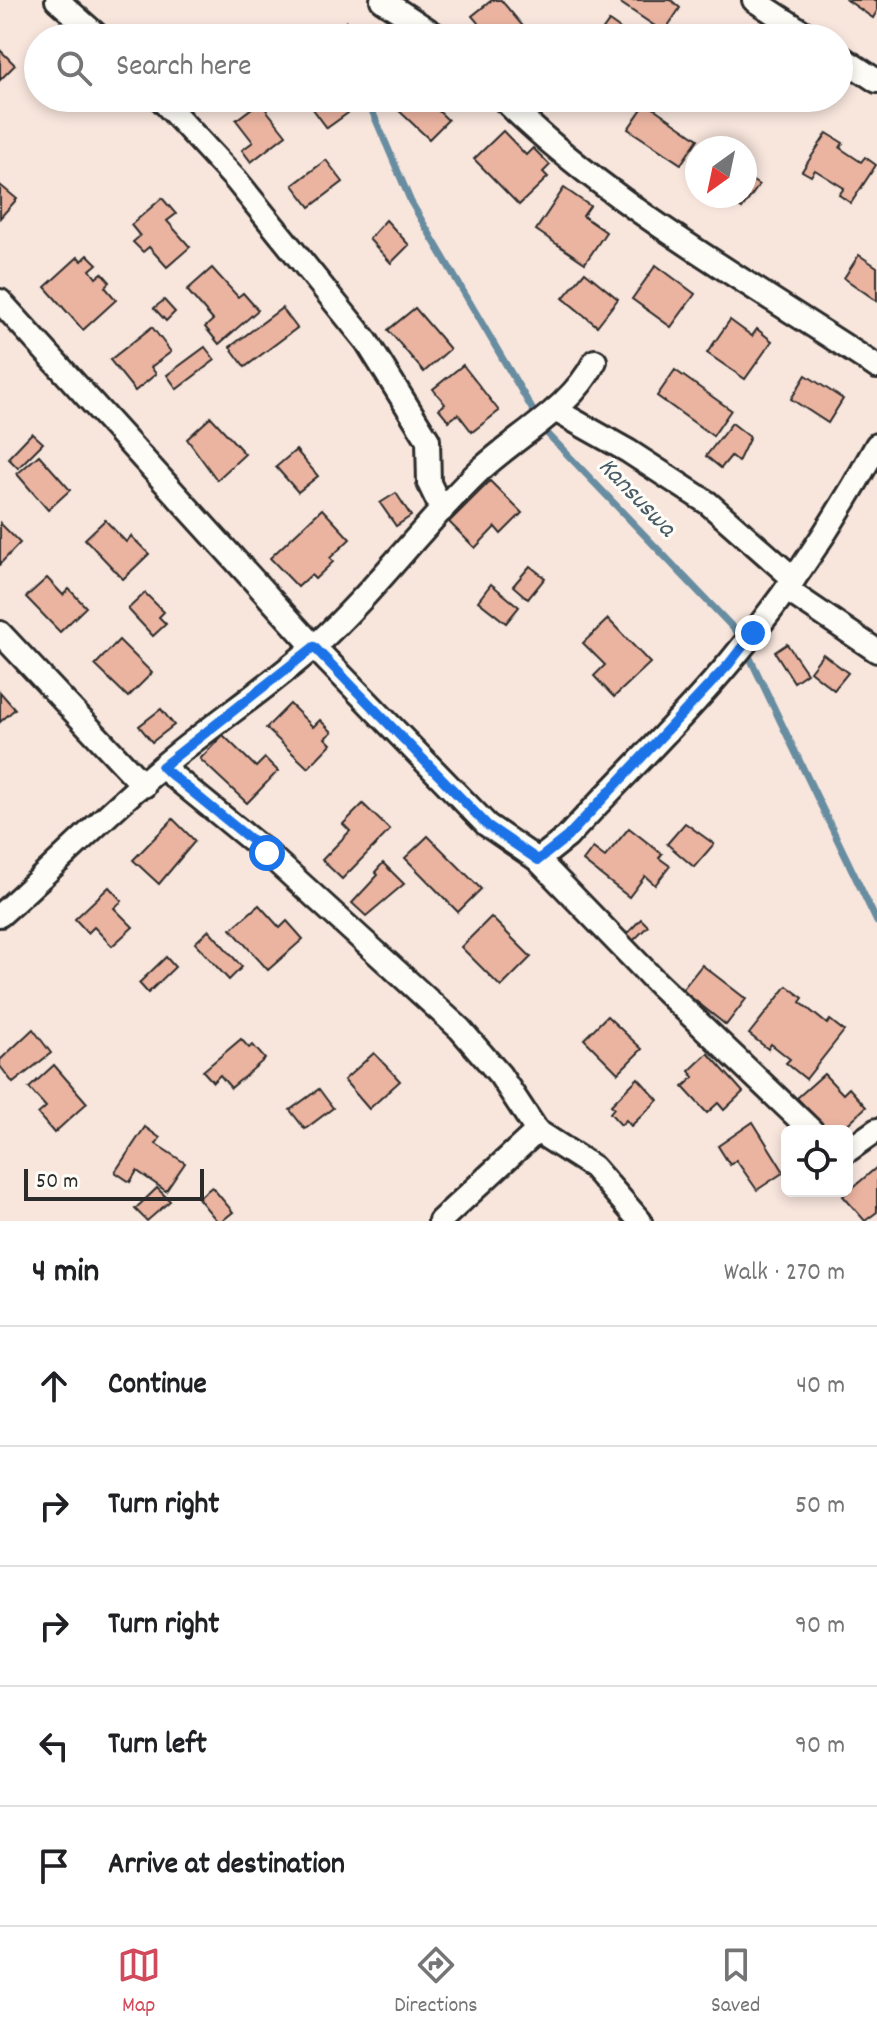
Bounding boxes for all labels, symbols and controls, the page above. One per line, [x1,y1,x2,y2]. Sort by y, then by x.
search box [24,24,853,112]
icon: search [52,46,96,90]
text: Search here [116,47,252,90]
north arrow [685,136,757,208]
water label: Kansuswa [589,450,685,547]
route end [735,615,771,651]
route start [249,835,285,871]
map controls [781,1125,853,1197]
button: locate [781,1125,853,1197]
scale bar [24,1165,204,1201]
text: 50 m [36,1167,78,1198]
text: 4 min [32,1249,99,1298]
text: Walk · 270 m [724,1255,845,1292]
icon: ahead [32,1364,76,1408]
text: Continue [108,1365,207,1408]
text: 40 m [796,1368,845,1405]
icon: right [32,1484,76,1528]
text: Turn right [108,1485,219,1528]
text: 50 m [795,1488,845,1525]
icon: right [32,1604,76,1648]
text: Turn right [108,1605,219,1648]
text: 90 m [795,1608,845,1645]
icon: left [32,1724,76,1768]
text: Turn left [108,1725,207,1768]
text: 90 m [795,1728,845,1765]
icon: arrive [32,1844,76,1888]
text: Arrive at destination [108,1845,345,1888]
tab: Map [117,1943,161,2022]
tab: Directions [394,1943,478,2022]
tab: Saved [711,1943,760,2022]

